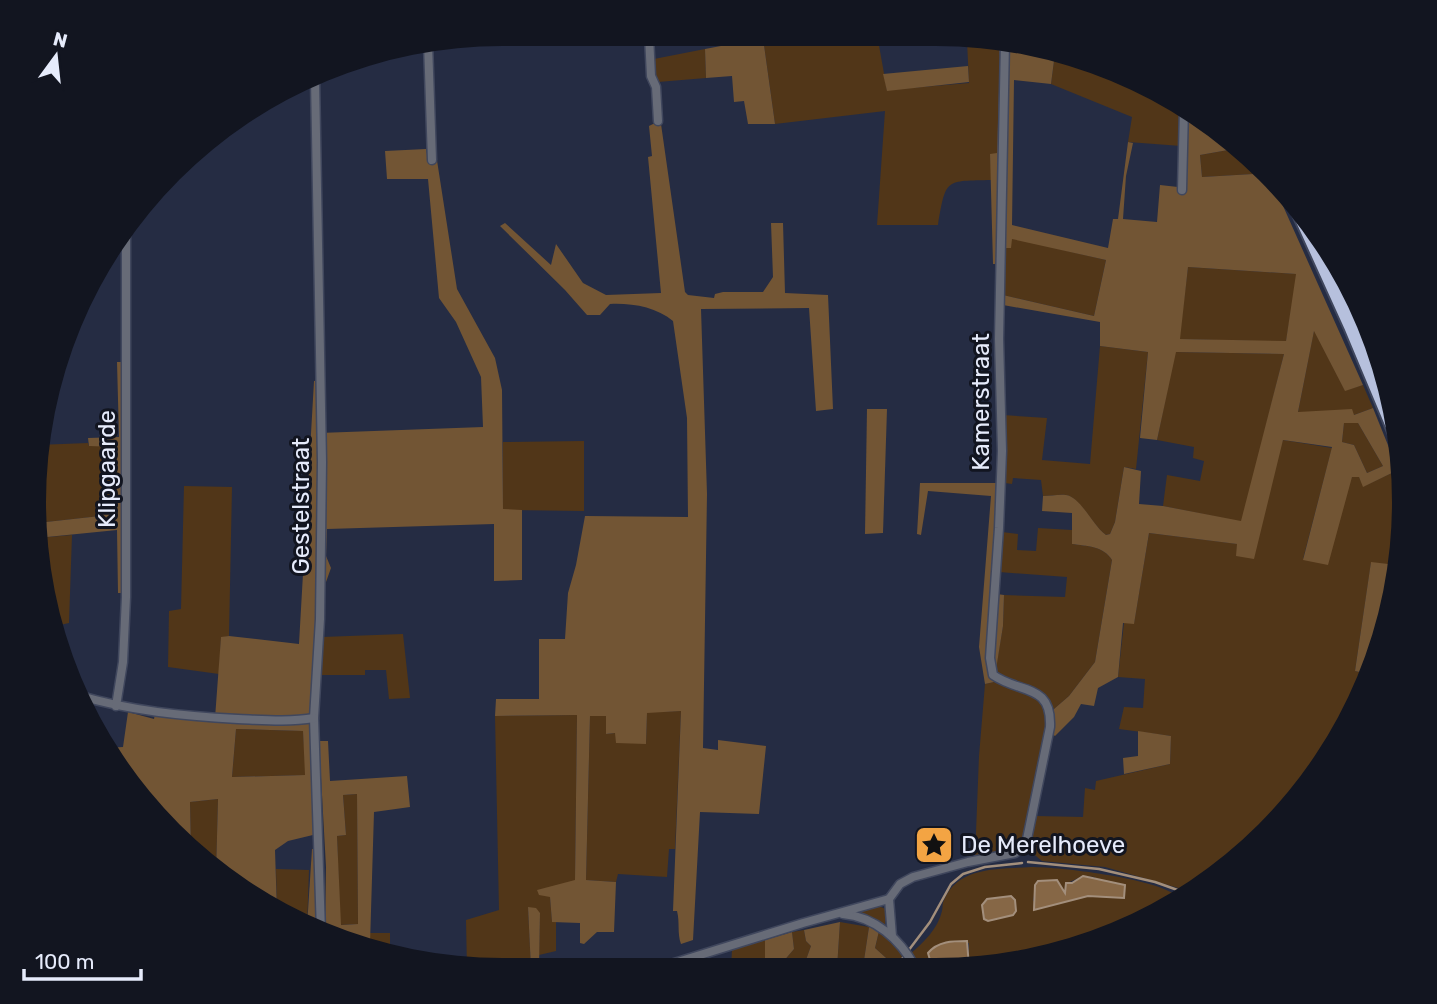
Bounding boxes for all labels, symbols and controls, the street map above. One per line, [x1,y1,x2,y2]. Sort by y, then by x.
north arrow [21,21,91,91]
text: N [51,27,70,53]
street label: Kamerstraat [967,333,995,471]
street label: Klipgaarde [93,410,121,528]
street label: Gestelstraat [287,438,315,574]
place icon: De Merelhoeve [913,824,955,866]
place label: De Merelhoeve [961,831,1125,859]
scale bar [24,937,142,981]
text: 100 m [35,949,94,974]

